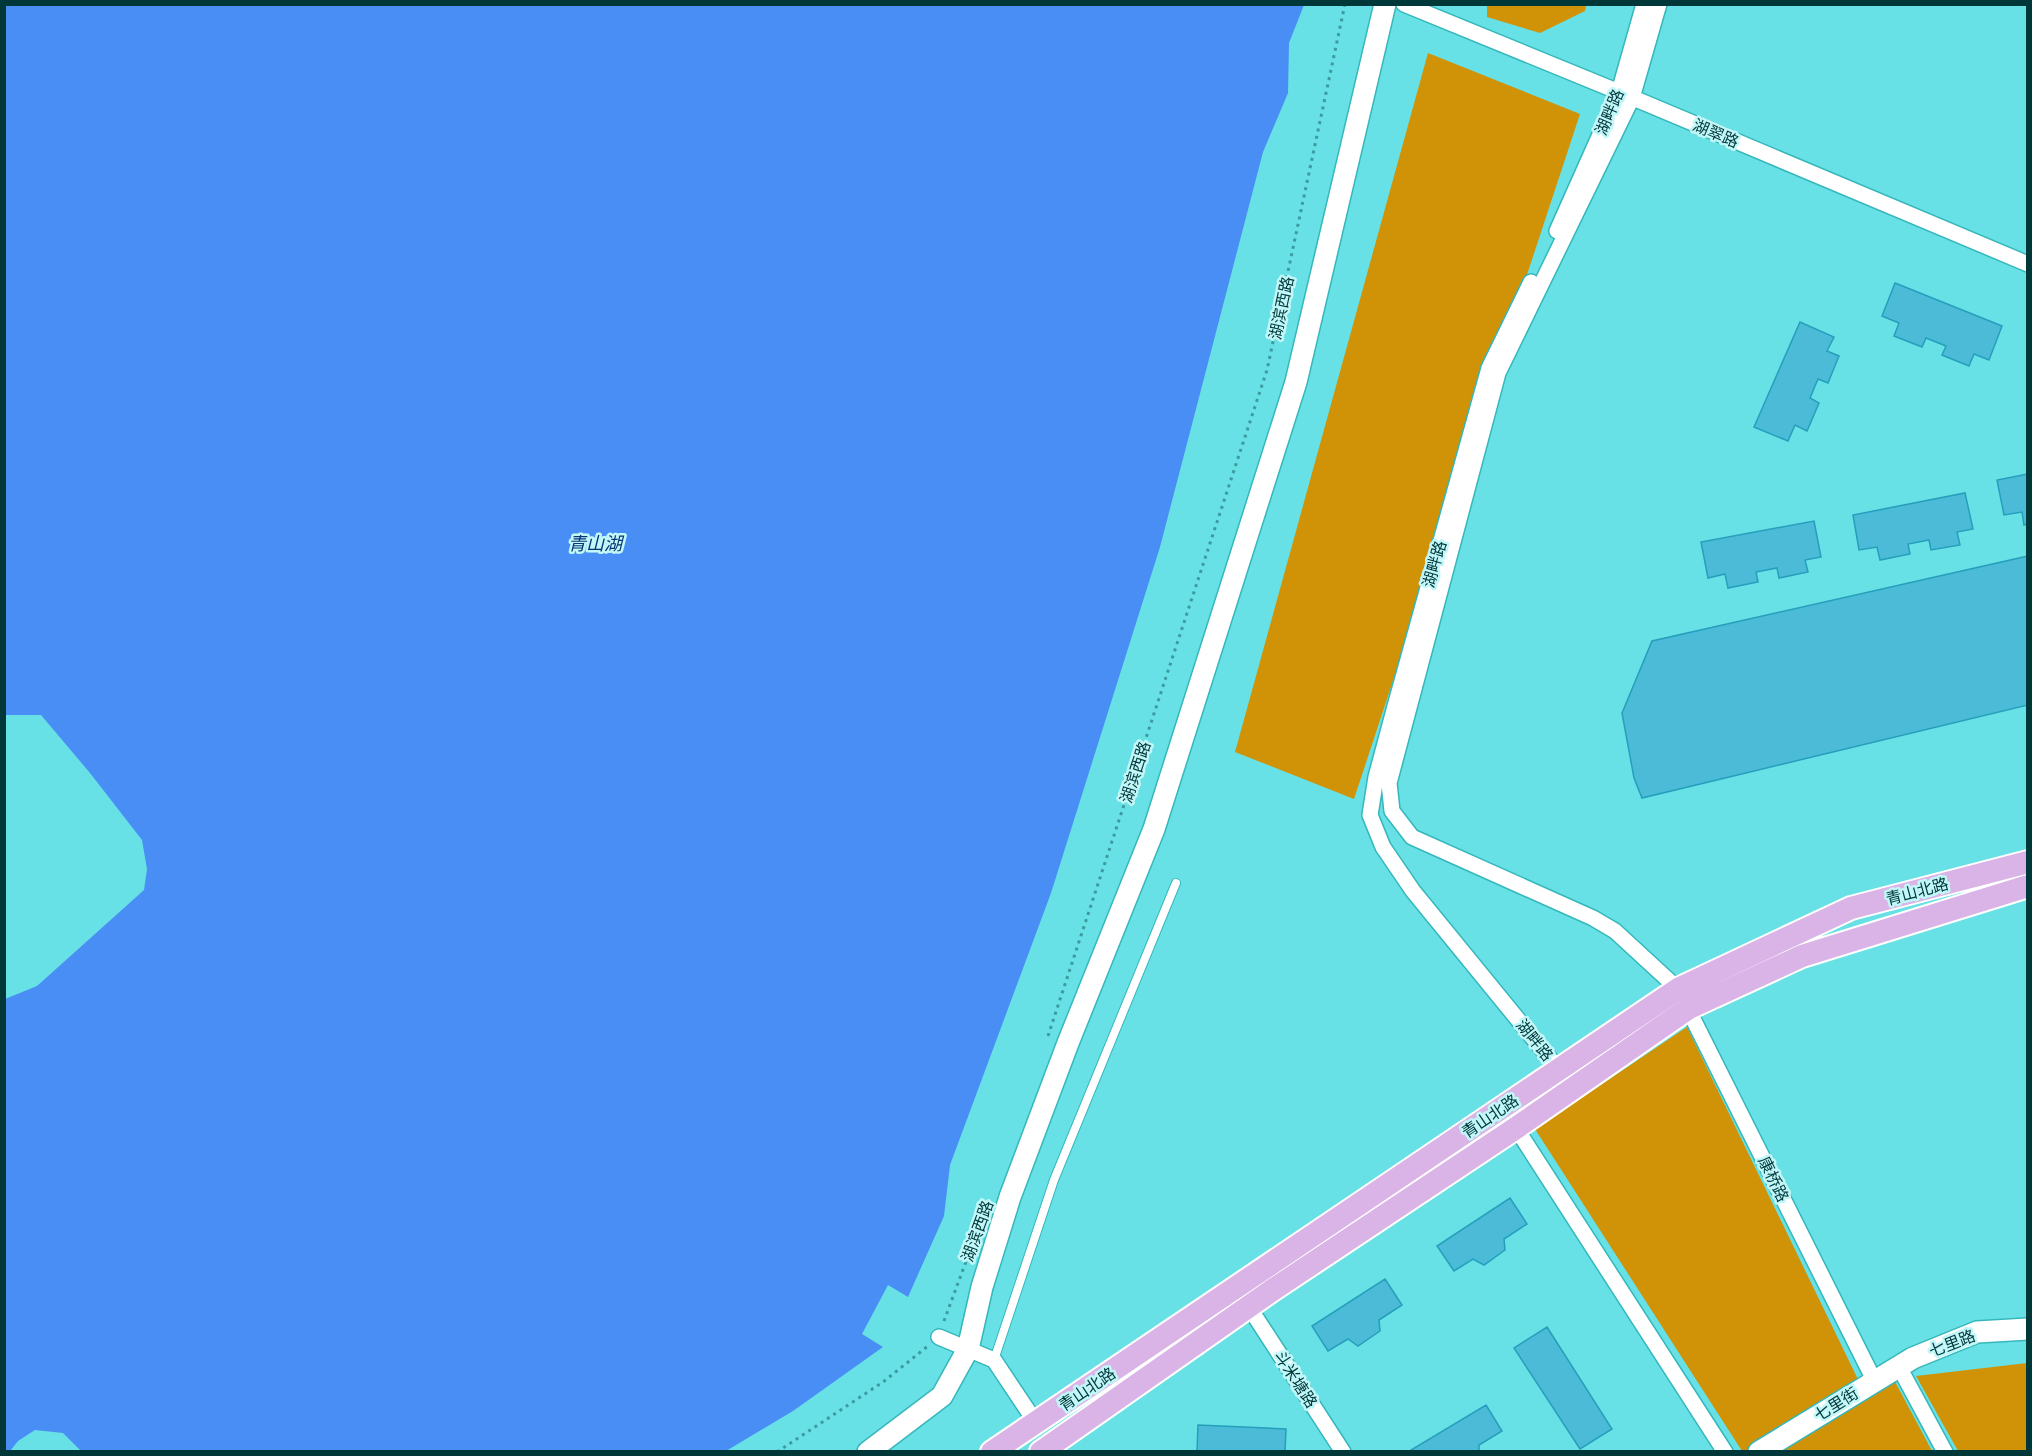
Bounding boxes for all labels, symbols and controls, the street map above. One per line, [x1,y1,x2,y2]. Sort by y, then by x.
street label: 湖畔路 [1590,86,1628,138]
street label: 湖翠路 [1690,114,1742,152]
street label: 湖滨西路 [1265,275,1297,341]
water label: 青山湖 [568,532,625,555]
street label: 湖畔路 [1418,538,1450,590]
street label: 湖滨西路 [1116,738,1154,806]
street label: 青山北路 [1883,873,1951,909]
street label: 湖畔路 [1512,1015,1558,1065]
street label: 青山北路 [1458,1090,1522,1142]
street label: 康桥路 [1754,1153,1794,1205]
street label: 湖滨西路 [957,1198,997,1264]
street label: 七里路 [1926,1325,1978,1361]
street label: 斗米塘路 [1270,1347,1322,1411]
street label: 青山北路 [1055,1363,1119,1415]
street label: 七里街 [1810,1383,1862,1425]

